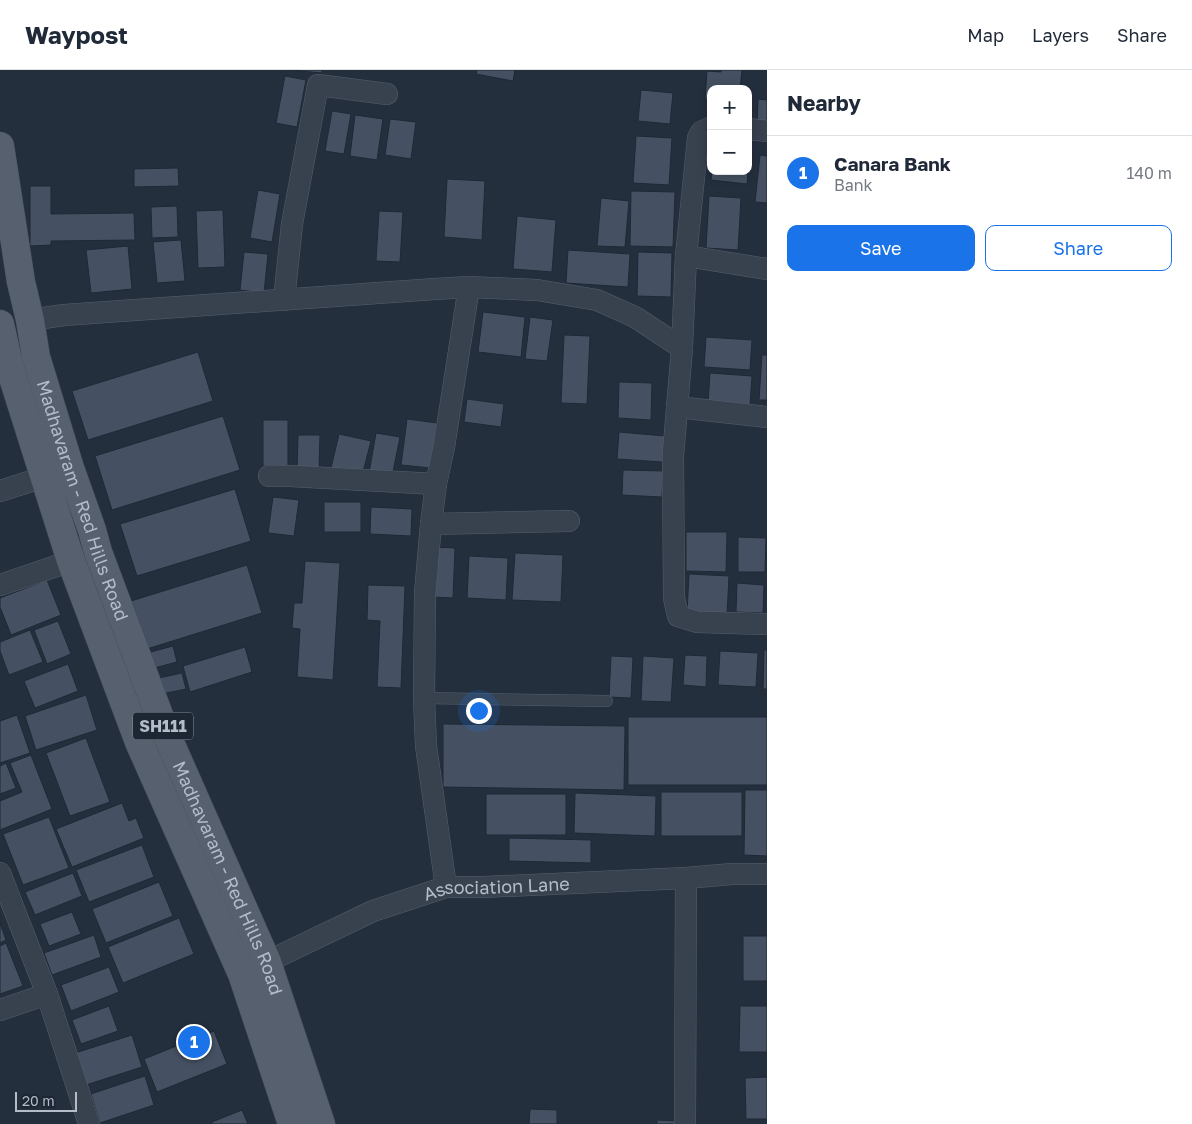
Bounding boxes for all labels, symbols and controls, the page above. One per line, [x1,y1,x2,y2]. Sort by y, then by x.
text: Waypost [25,20,128,49]
text: Map [967,24,1004,46]
text: Layers [1032,24,1089,46]
text: Share [1117,24,1167,46]
map controls [707,85,752,175]
button: + [707,85,752,130]
text: Nearby [787,90,861,116]
button: − [707,130,752,175]
text: Canara Bank [834,152,951,175]
text: 1 [799,163,807,183]
text: 140 m [1126,163,1172,183]
text: Bank [834,175,873,195]
button: Save [787,225,975,271]
button: Share [985,225,1172,271]
street label: Madhavaram - Red Hills Road [33,377,134,624]
your location [466,698,492,724]
road number: SH111 [133,712,193,739]
street label: Madhavaram - Red Hills Road [169,757,288,997]
street label: Association Lane [420,872,570,905]
pin: 1 [178,1023,210,1061]
scale bar [15,1089,78,1112]
text: 20 m [22,1092,55,1109]

